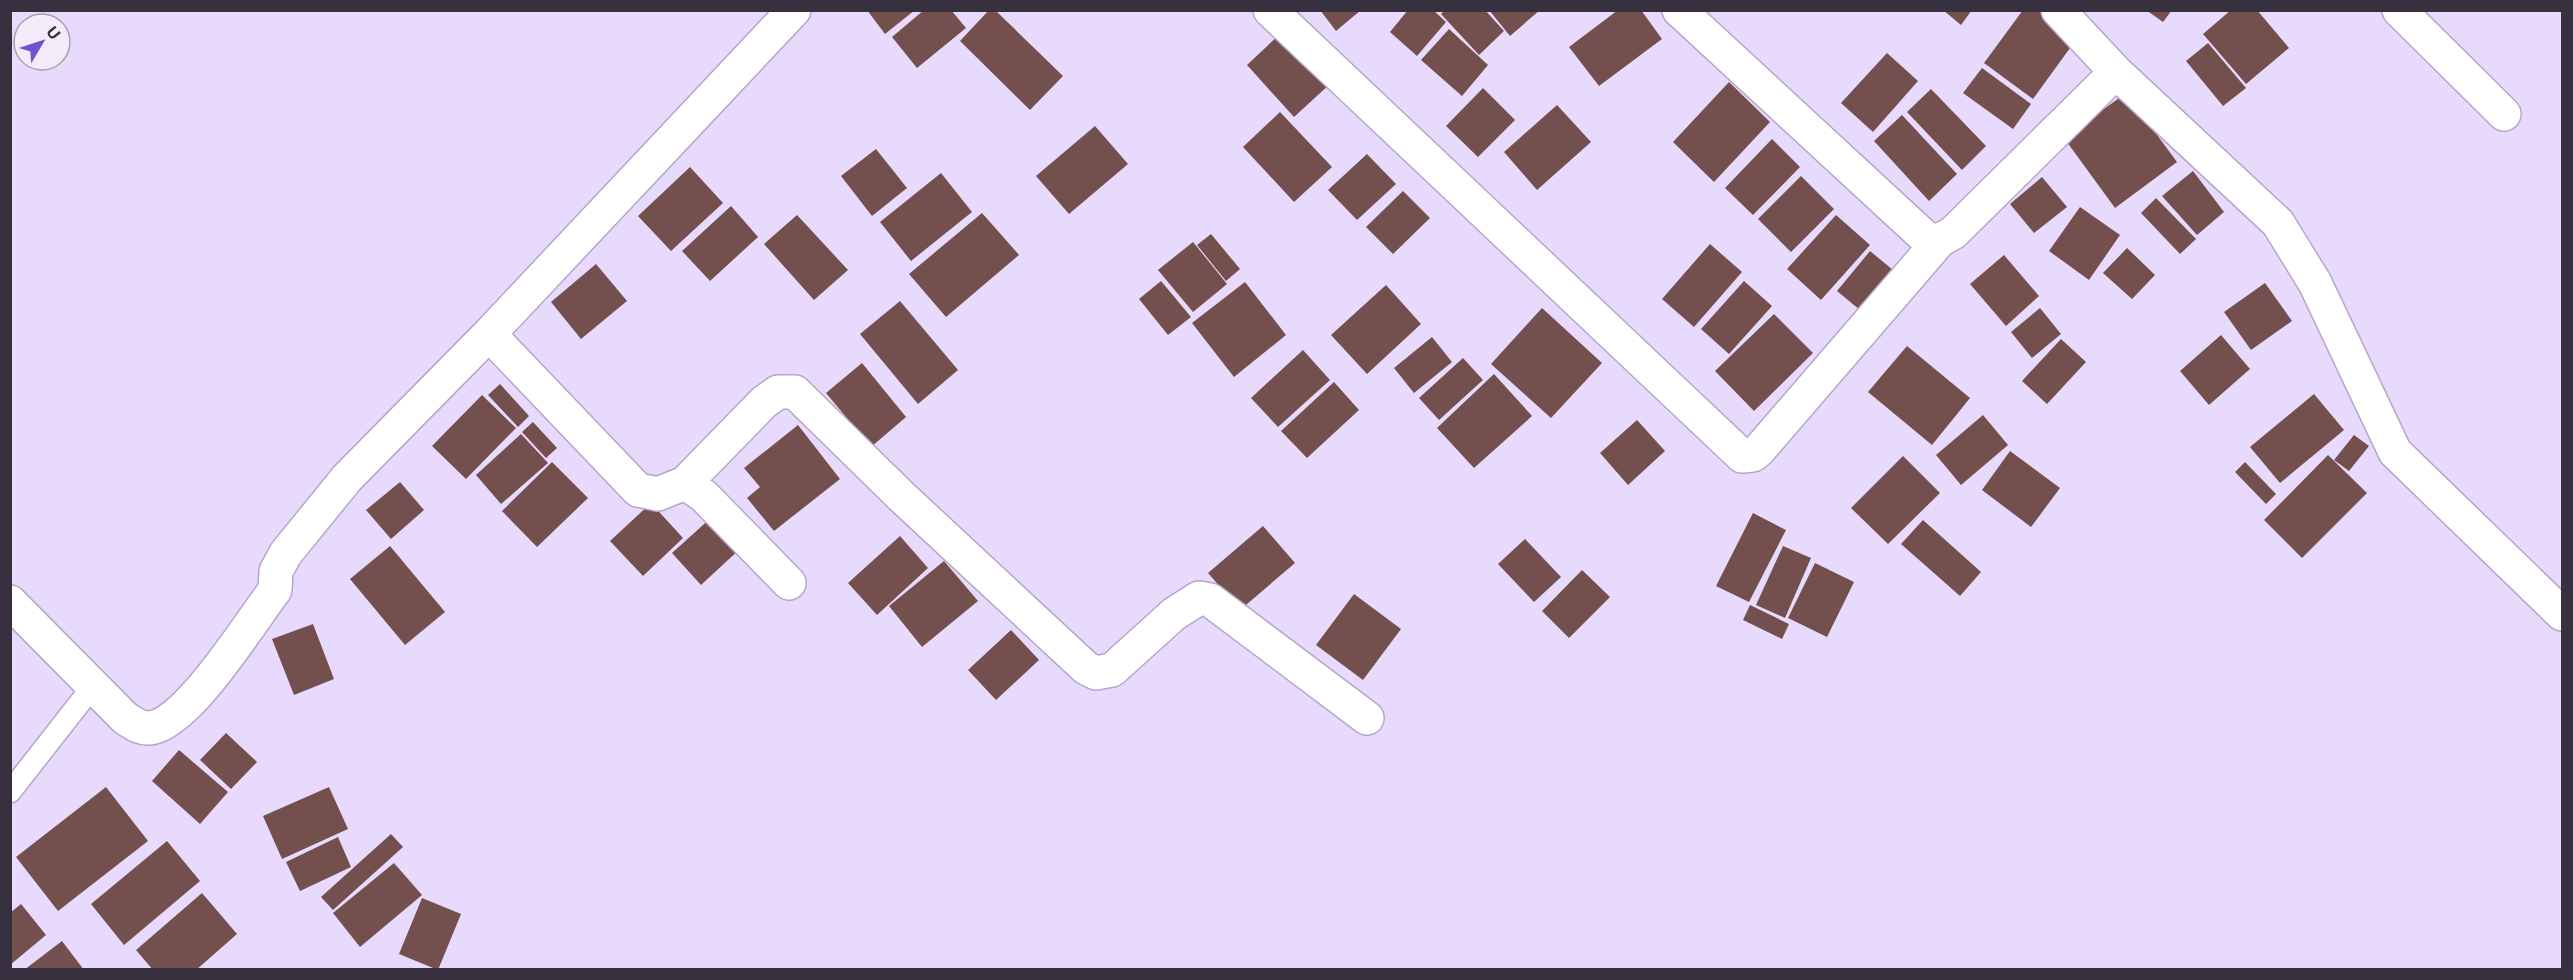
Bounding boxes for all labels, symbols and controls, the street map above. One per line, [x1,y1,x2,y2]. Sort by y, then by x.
north arrow [12,12,72,72]
text: U [41,21,66,44]

